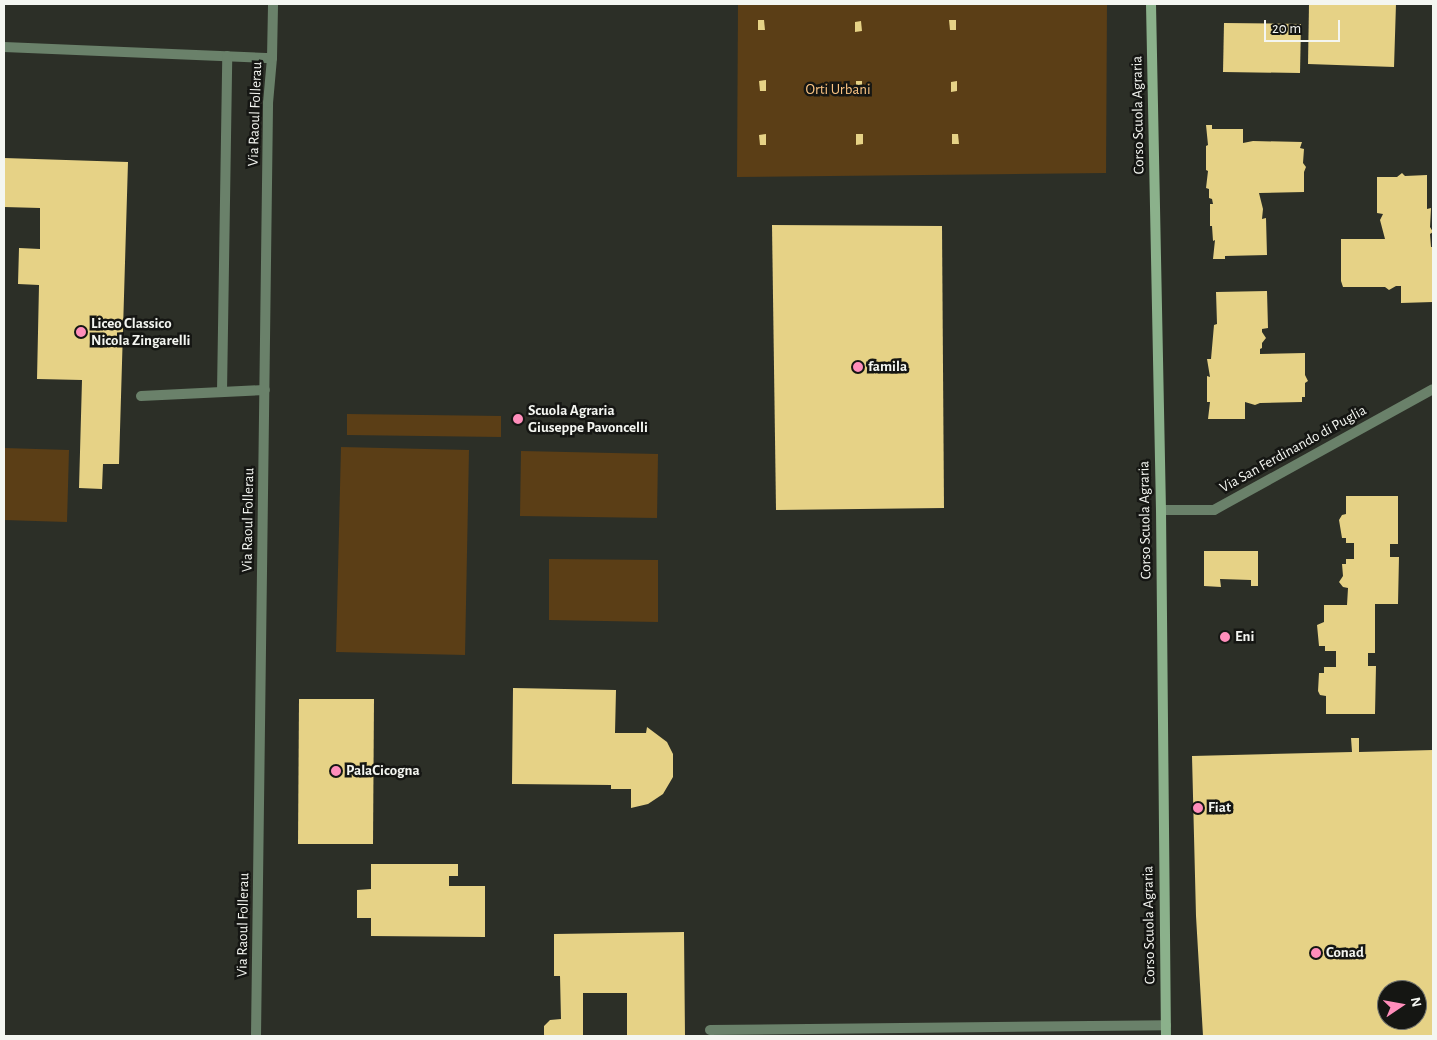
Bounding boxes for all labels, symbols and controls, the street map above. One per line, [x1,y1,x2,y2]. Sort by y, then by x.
scale bar [1267,10,1343,42]
text: 20 m [1272,21,1301,36]
street label: Corso Scuola Agraria [1128,56,1148,174]
street label: Via Raoul Follerau [244,61,266,167]
park label: Orti Urbani [805,81,871,99]
place label: Liceo Classico Nicola Zingarelli [91,314,190,349]
marker: Liceo Classico Nicola Zingarelli [75,326,87,338]
place label: famila [868,358,907,376]
marker: famila [852,361,864,373]
place label: Scuola Agraria Giuseppe Pavoncelli [528,401,648,436]
street label: Via San Ferdinando di Puglia [1217,401,1369,497]
marker: Scuola Agraria Giuseppe Pavoncelli [512,413,524,425]
street label: Corso Scuola Agraria [1135,461,1155,579]
street label: Via Raoul Follerau [238,468,258,572]
place label: Eni [1235,628,1254,646]
marker: Eni [1219,631,1231,643]
place label: PalaCicogna [346,762,420,780]
marker: PalaCicogna [330,765,342,777]
place label: Fiat [1208,799,1231,817]
marker: Fiat [1192,802,1204,814]
street label: Corso Scuola Agraria [1139,866,1159,984]
street label: Via Raoul Follerau [233,873,253,977]
place label: Conad [1326,944,1364,962]
marker: Conad [1310,947,1322,959]
north arrow [1377,980,1427,1030]
text: N [1408,996,1424,1008]

